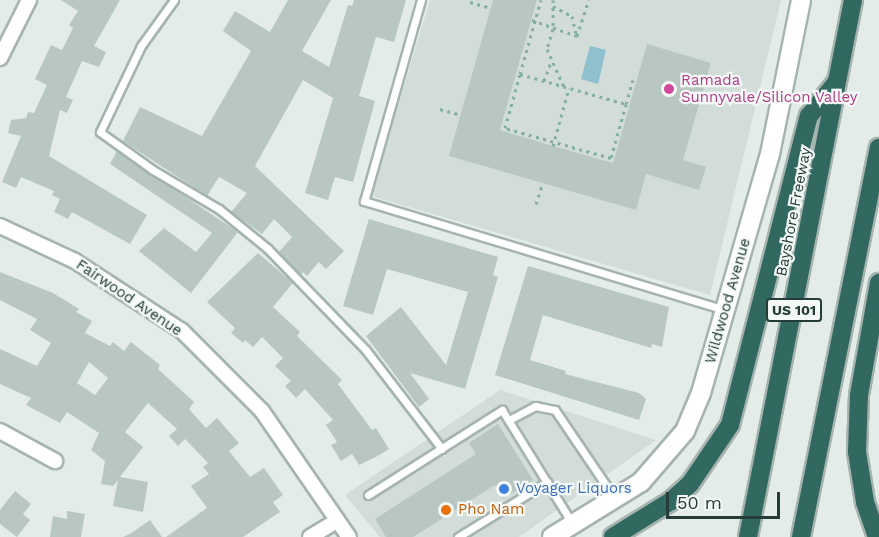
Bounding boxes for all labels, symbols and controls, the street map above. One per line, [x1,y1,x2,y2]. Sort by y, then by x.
place label: Ramada Sunnyvale/Silicon Valley [681,71,858,106]
marker: Ramada Sunnyvale/Silicon Valley [662,82,676,96]
street label: Bayshore Freeway [773,146,815,278]
street label: Wildwood Avenue [701,236,755,366]
street label: Fairwood Avenue [72,256,186,340]
road number: US 101 [766,299,822,321]
place label: Voyager Liquors [516,480,632,498]
scale bar [669,480,783,518]
marker: Voyager Liquors [497,482,511,496]
text: 50 m [677,492,722,513]
place label: Pho Nam [458,501,524,519]
marker: Pho Nam [439,503,453,517]

